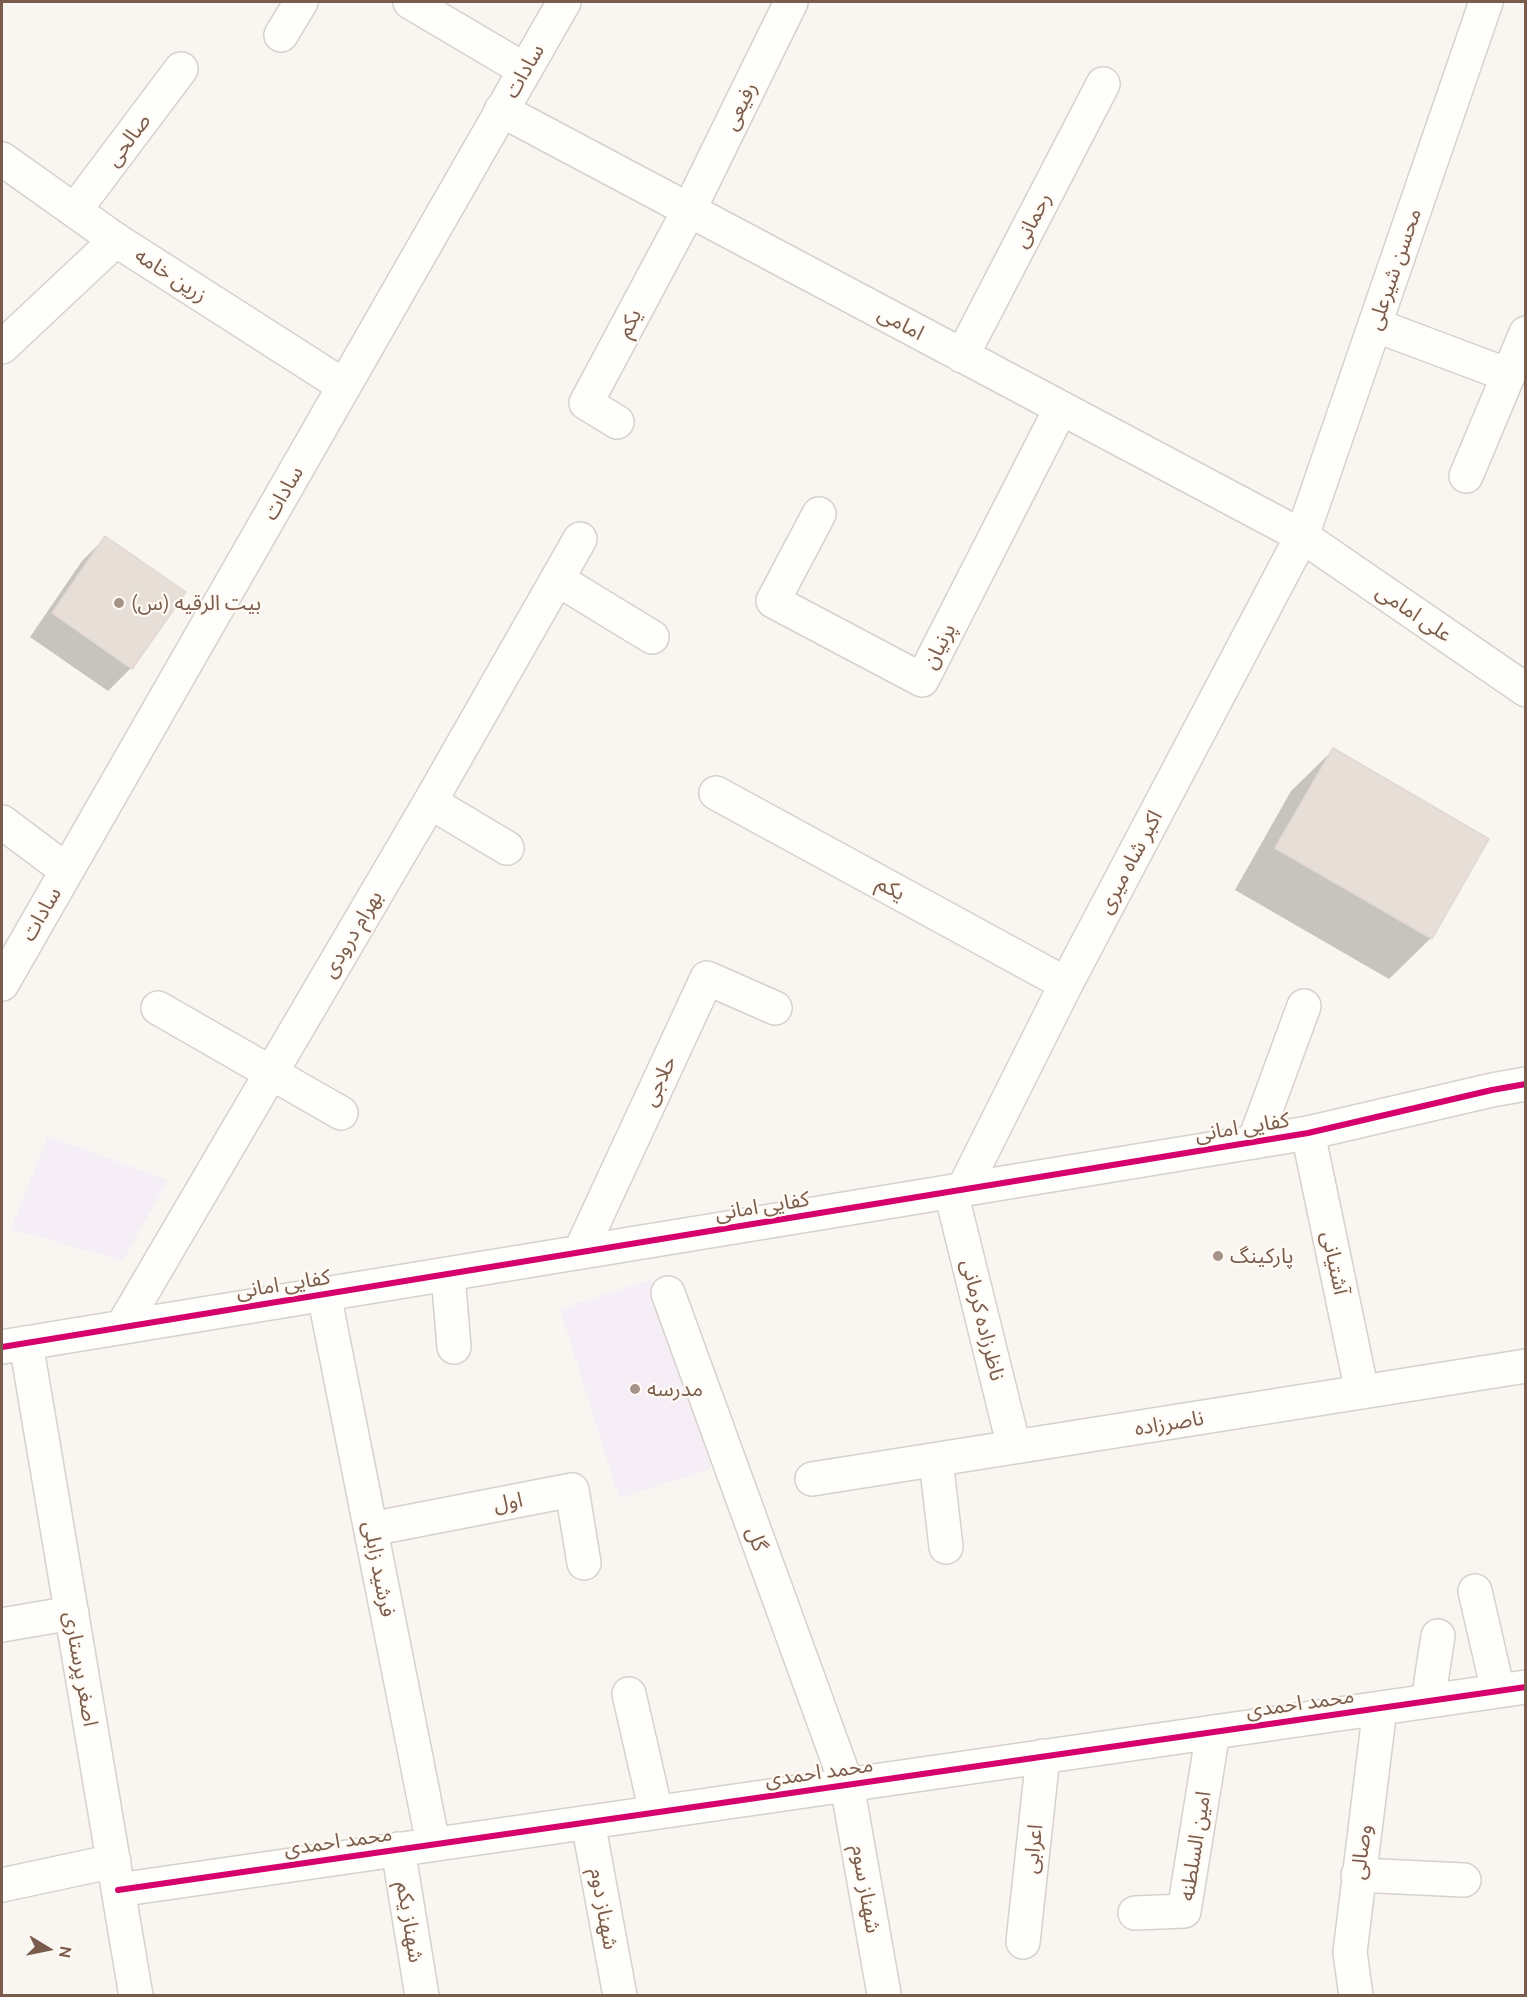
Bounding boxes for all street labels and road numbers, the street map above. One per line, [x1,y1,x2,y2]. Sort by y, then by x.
street label: سادات [498,39,550,103]
street label: رفیعی [718,78,762,134]
street label: صالحی [100,109,156,171]
street label: رحمانی [1007,188,1057,252]
street label: محسن شیرعلی [1361,205,1427,333]
street label: زرین خامه [130,242,212,308]
street label: امامی [874,300,928,346]
street label: یکم [611,304,647,342]
street label: سادات [257,461,309,525]
street label: علی امامی [1371,579,1457,647]
street label: پرنیان [917,619,961,673]
street label: اکبر شاه میری [1092,806,1168,918]
street label: یکم [872,870,910,906]
street label: سادات [15,882,67,946]
street label: بهرام درودی [316,886,388,982]
street label: حلاجی [636,1052,682,1110]
street label: کفایی امانی [1193,1107,1291,1147]
street label: کفایی امانی [713,1186,811,1226]
street label: آشتیانی [1316,1229,1354,1297]
street label: ناظرزاده کرمانی [956,1257,1010,1383]
street label: کفایی امانی [234,1264,332,1304]
street label: ناصرزاده [1133,1405,1205,1441]
street label: اول [491,1487,525,1517]
street label: فرشید زابلی [357,1519,401,1619]
street label: گل [741,1523,773,1555]
street label: اصغر پرستاری [59,1610,103,1728]
street label: محمد احمدی [1244,1683,1356,1723]
street label: محمد احمدی [763,1752,875,1792]
street label: امین السلطنه [1174,1789,1216,1903]
street label: محمد احمدی [282,1821,394,1861]
street label: اعرابی [1018,1823,1048,1875]
street label: وصالی [1345,1823,1377,1881]
street label: شهناز سوم [846,1843,886,1935]
street label: شهناز دوم [584,1866,624,1952]
street label: شهناز یکم [391,1880,429,1964]

